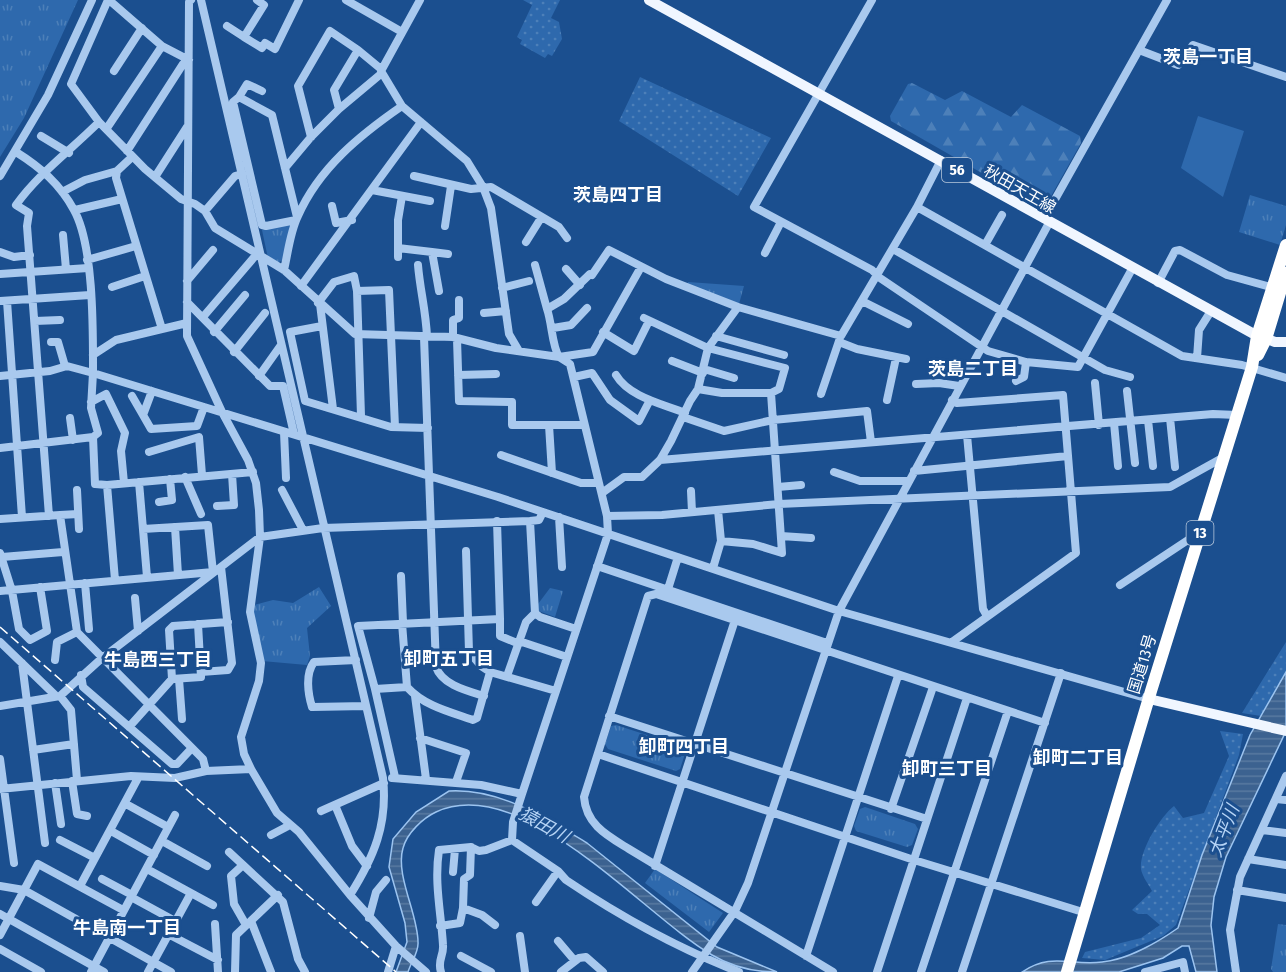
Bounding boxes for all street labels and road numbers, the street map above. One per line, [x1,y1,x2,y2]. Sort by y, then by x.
road number: 56 [942,158,972,182]
street label: 秋田天王線 [981,161,1059,217]
road number: 13 [1186,521,1214,545]
street label: 国道13号 [1124,632,1160,696]

